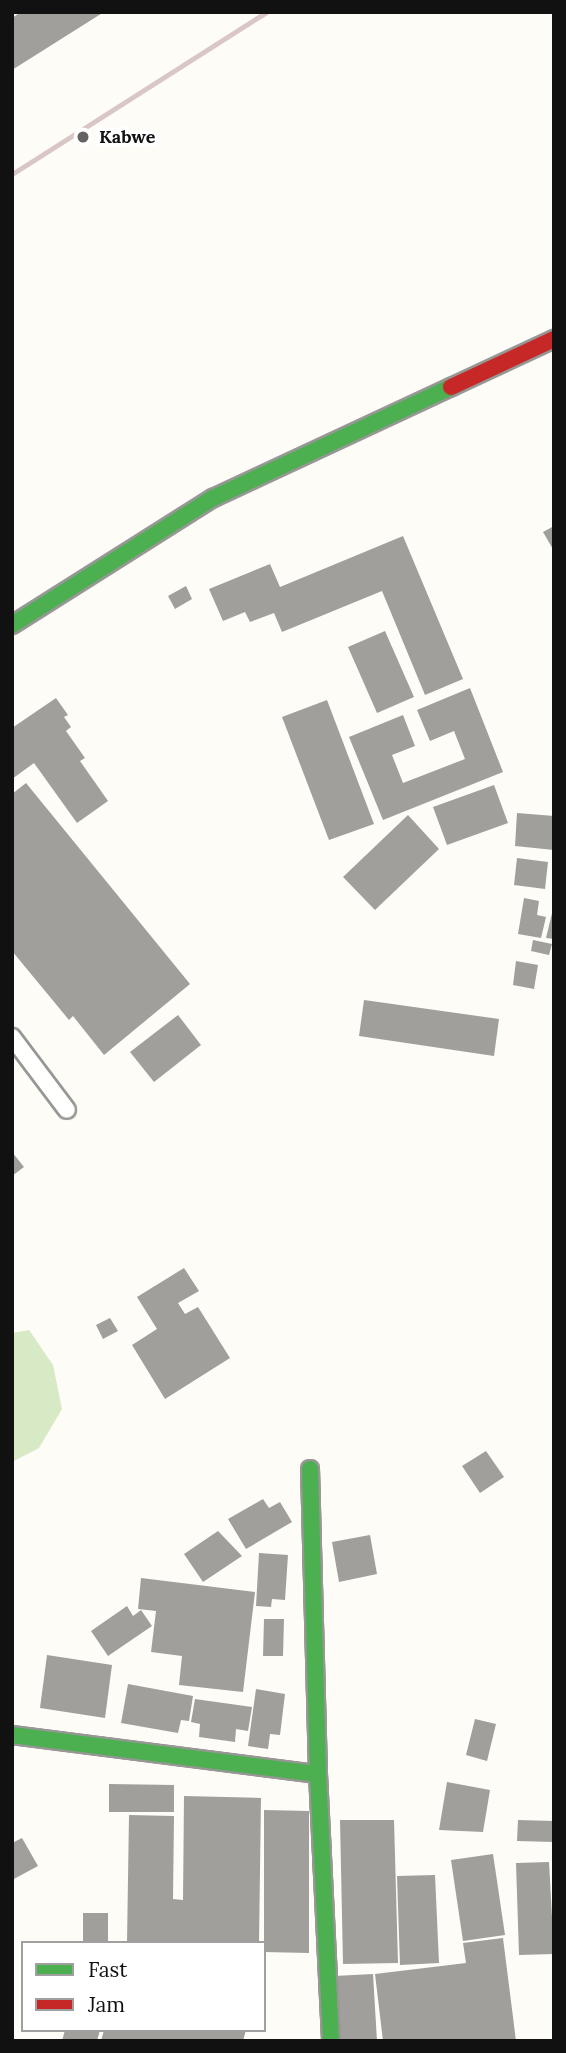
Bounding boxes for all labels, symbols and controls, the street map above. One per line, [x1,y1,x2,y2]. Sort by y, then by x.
place label: Kabwe [99,126,155,148]
marker: Kabwe [73,127,93,147]
legend [21,1941,266,2032]
text: Fast [88,1956,127,1983]
text: Jam [88,1991,125,2018]

